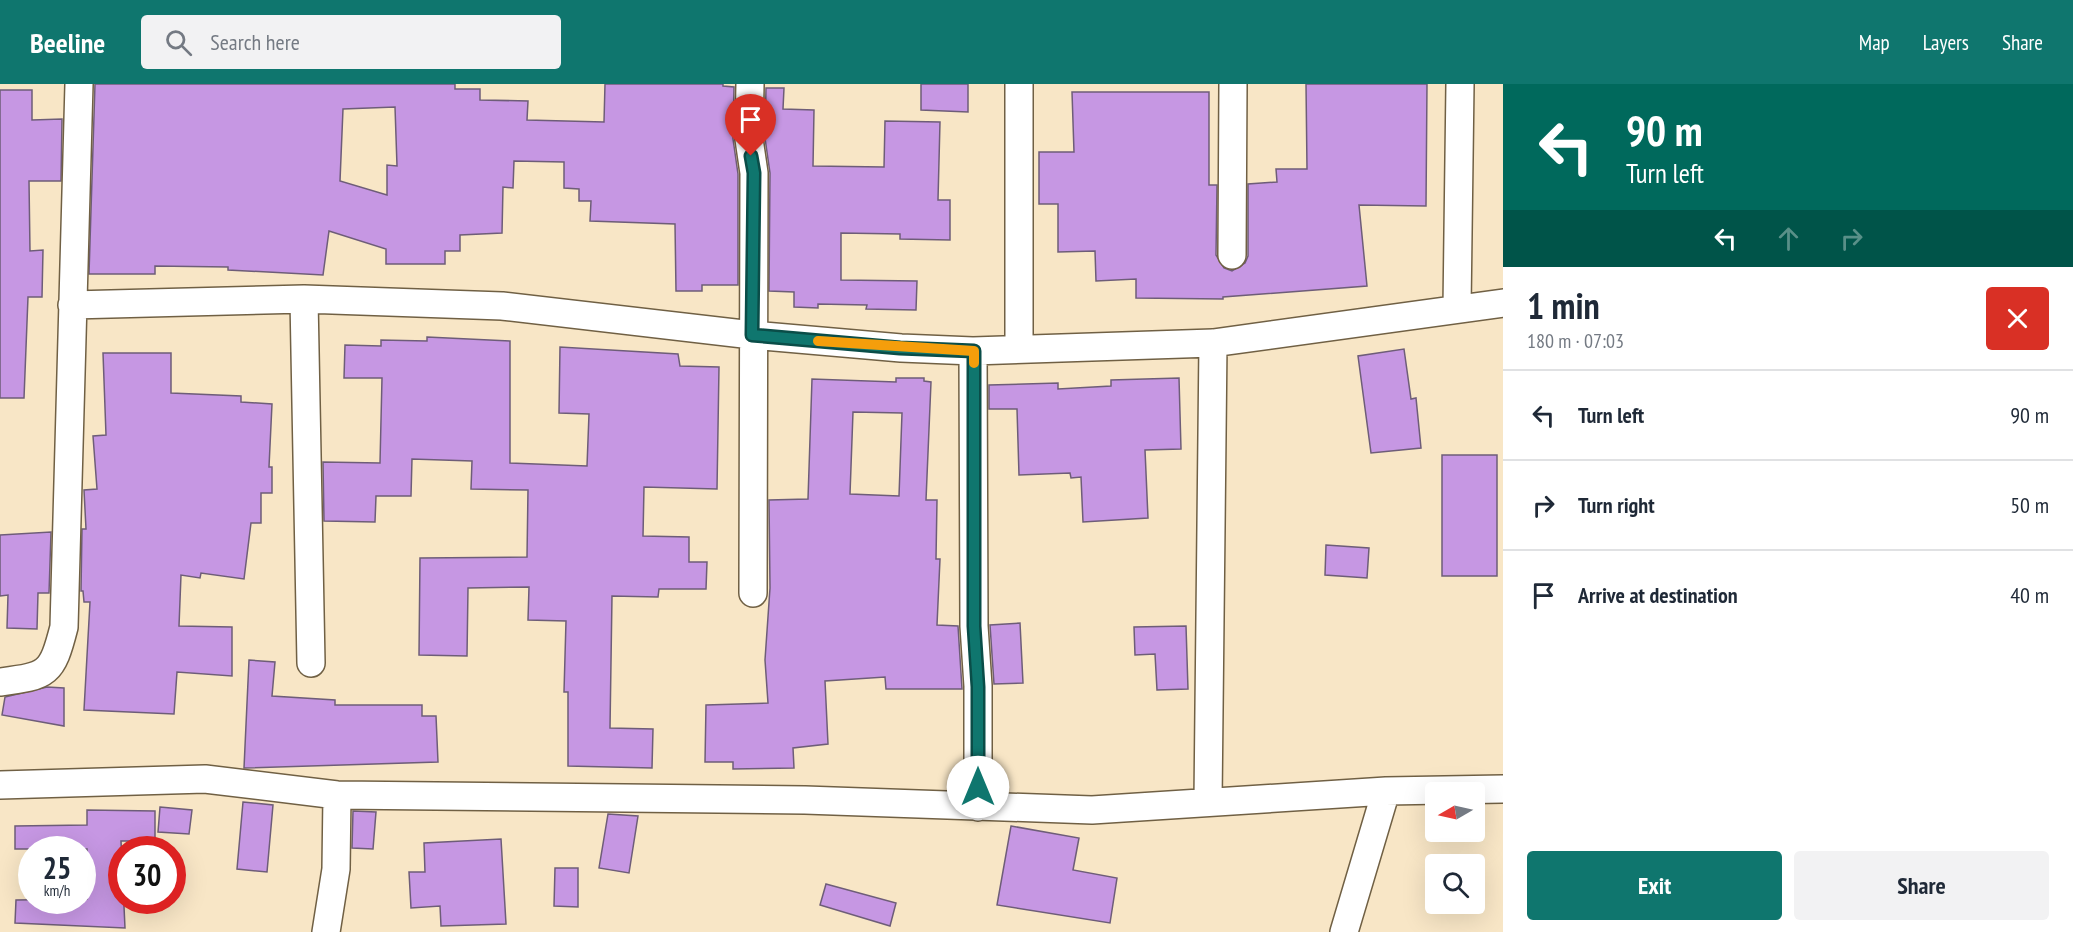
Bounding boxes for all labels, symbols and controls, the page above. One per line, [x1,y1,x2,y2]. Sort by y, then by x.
search box [141,15,561,69]
text: Beeline [30,24,105,61]
icon: search [162,26,195,59]
text: Search here [210,28,300,56]
text: Map [1859,29,1890,56]
text: Layers [1923,29,1969,56]
text: Share [2002,29,2043,56]
pin [725,94,776,156]
icon: arrive [734,103,767,136]
text: 90 m [1626,103,1703,158]
icon: left [1527,108,1605,186]
text: Turn left [1626,156,1704,190]
icon: left [1709,222,1742,255]
icon: ahead [1772,222,1805,255]
icon: right [1835,222,1868,255]
text: 1 min [1527,282,1600,329]
button: close [1986,287,2049,350]
text: 180 m · 07:03 [1527,328,1624,354]
icon: left [1527,399,1560,432]
text: Turn left [1578,401,1644,429]
text: 90 m [2010,401,2049,429]
icon: right [1527,489,1560,522]
text: Turn right [1578,491,1655,519]
text: 50 m [2010,491,2049,519]
icon: arrive [1527,579,1560,612]
text: Arrive at destination [1578,581,1738,609]
text: 40 m [2010,581,2049,609]
position arrow [946,755,1010,819]
north arrow [1425,782,1485,842]
map controls [1425,782,1485,914]
speed limit sign: 30 [108,836,186,914]
text: 25 [43,848,71,887]
button: Exit [1527,851,1782,920]
button: Share [1794,851,2049,920]
button: search [1425,854,1485,914]
text: km/h [44,881,70,900]

